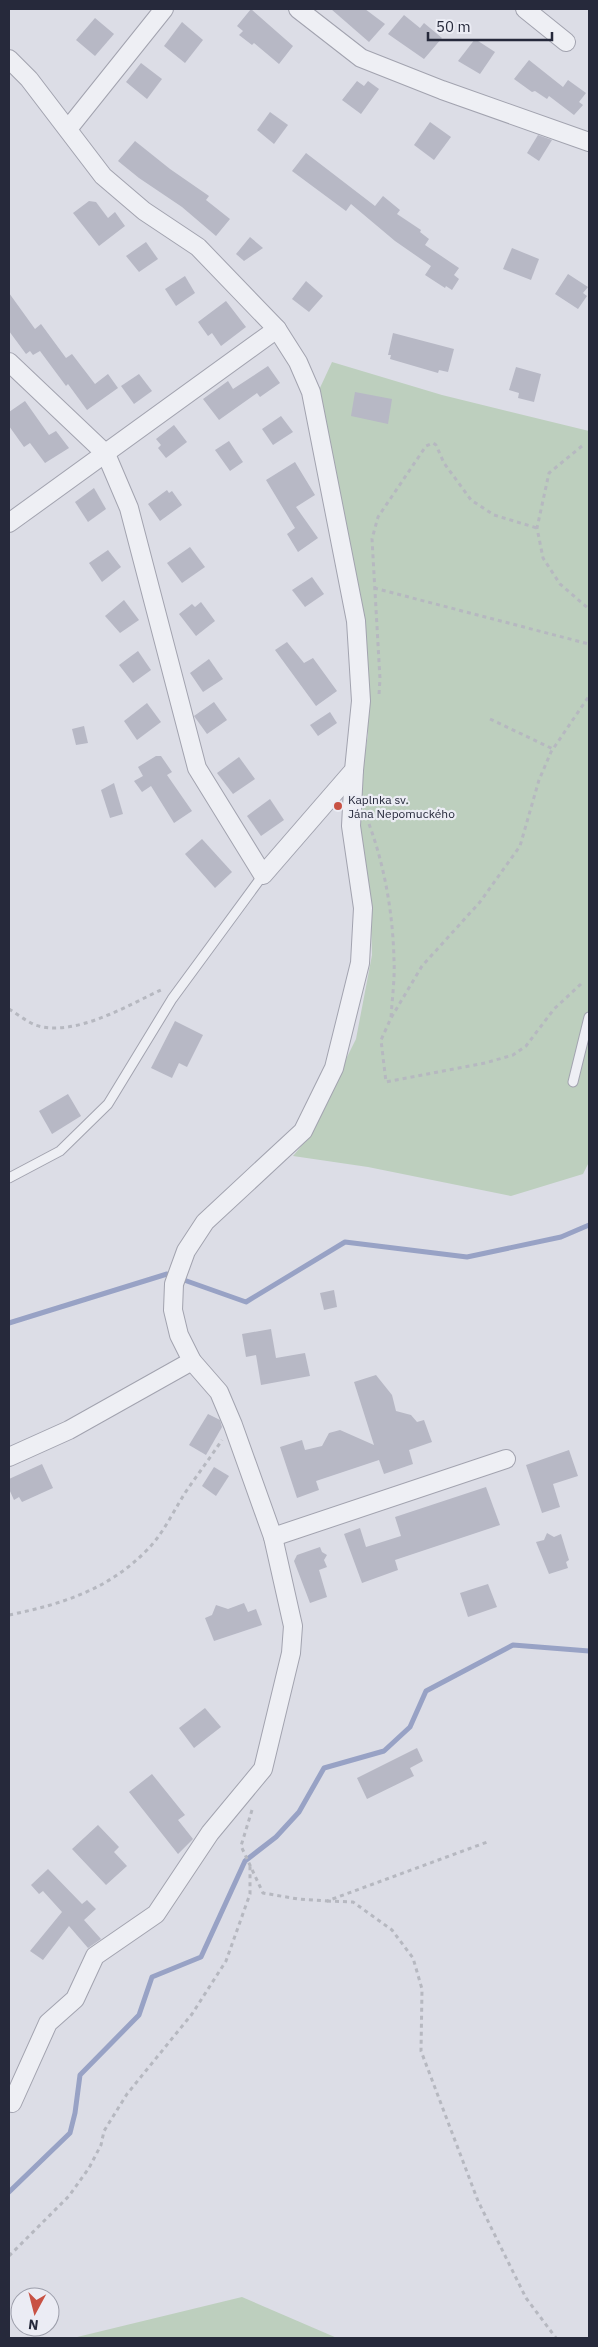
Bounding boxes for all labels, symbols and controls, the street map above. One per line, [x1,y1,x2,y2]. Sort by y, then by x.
scale bar [428,10,552,42]
text: 50 m [436,17,471,36]
place label: Kaplnka sv. Jána Nepomuckého [348,792,455,821]
marker: Kaplnka sv. Jána Nepomuckého [332,800,344,812]
north arrow [10,2287,60,2337]
text: N [27,2315,40,2334]

